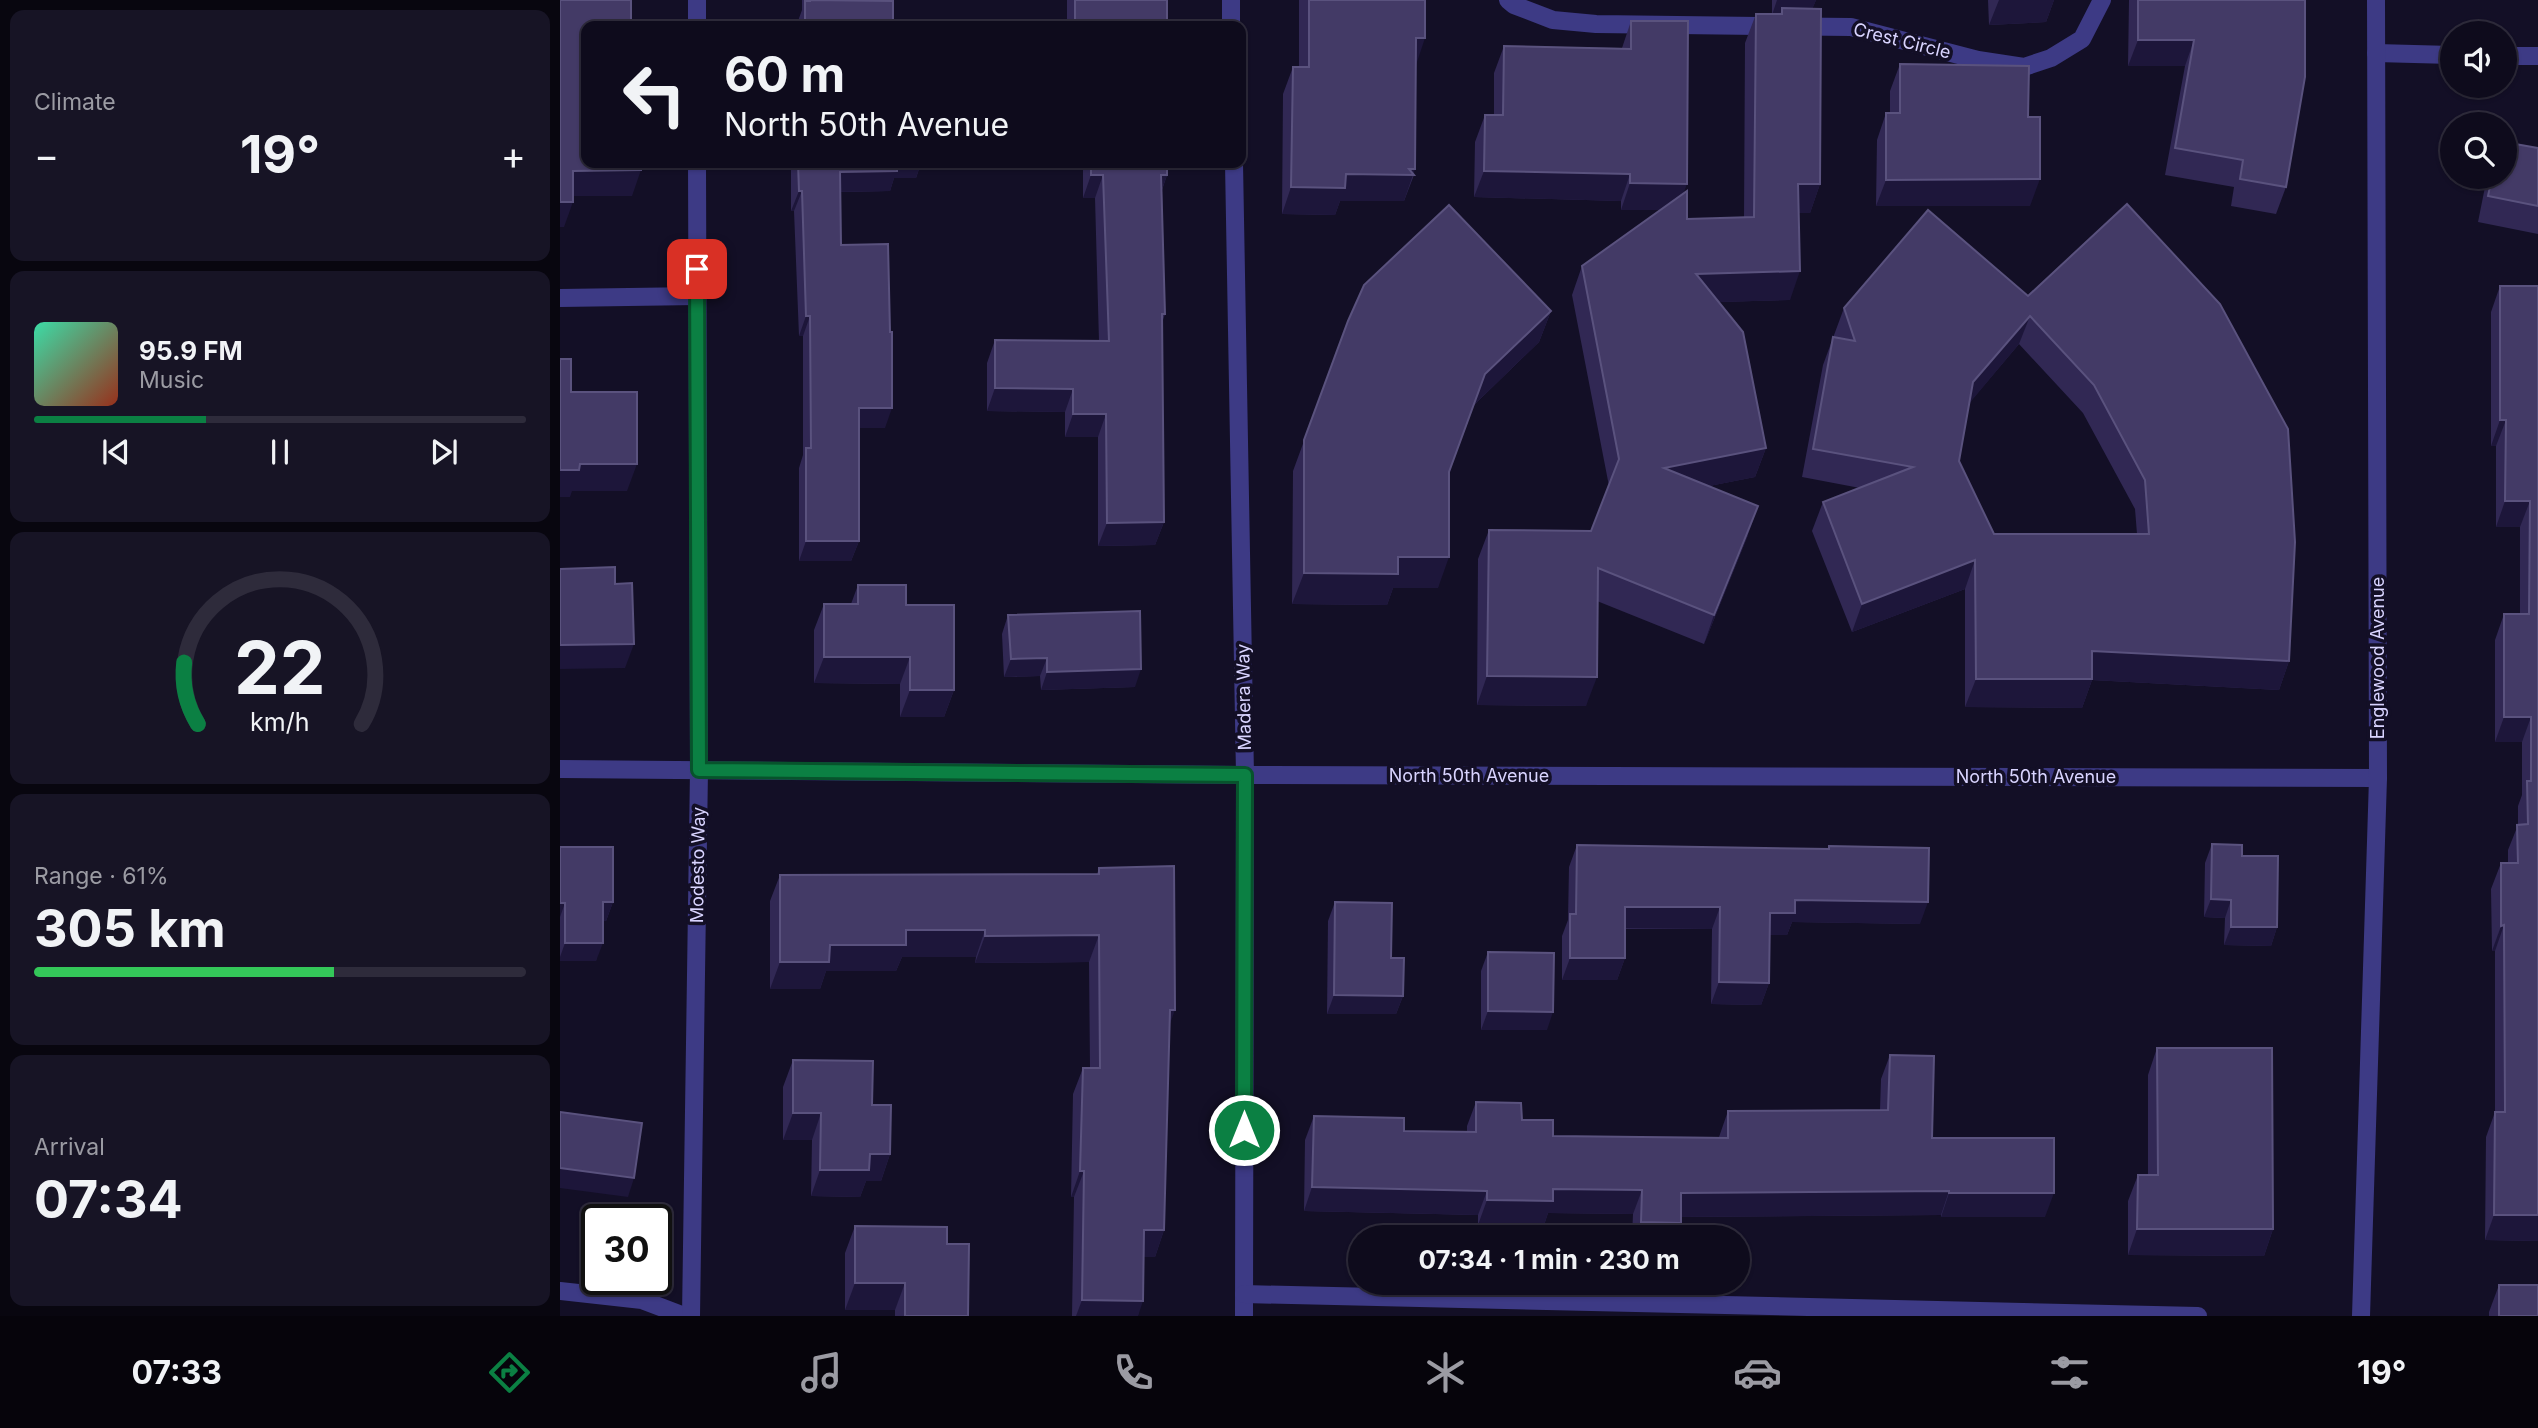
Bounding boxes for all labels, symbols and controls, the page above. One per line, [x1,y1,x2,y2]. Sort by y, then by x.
street label: Crest Circle [1851,18,1953,63]
map controls [2440,21,2517,189]
button: sound [2440,21,2517,98]
text: 60 m [724,45,845,104]
icon: left [609,49,700,140]
text: Climate [34,88,116,116]
text: North 50th Avenue [724,105,1009,144]
button: search [2440,112,2517,189]
text: 19° [240,123,320,186]
text: − [34,132,59,178]
text: + [501,132,526,178]
pin [667,239,727,299]
icon: arrive [678,250,716,288]
text: 95.9 FM [139,335,243,366]
text: Music [139,366,204,394]
icon: previous [97,433,135,471]
icon: pause [261,433,299,471]
icon: next [425,433,463,471]
street label: Englewood Avenue [2367,577,2388,739]
text: 22 [234,623,326,712]
street label: Madera Way [1232,644,1255,750]
text: km/h [250,707,310,737]
street label: North 50th Avenue [1389,765,1549,786]
street label: North 50th Avenue [1956,766,2116,787]
street label: Modesto Way [686,807,709,923]
text: Range · 61% [34,862,168,890]
text: 305 km [34,897,226,960]
position arrow [1207,1093,1281,1167]
text: Arrival [34,1133,105,1161]
text: 07:34 [34,1168,183,1231]
speed limit sign: 30 [581,1204,672,1295]
text: 07:34 · 1 min · 230 m [1418,1244,1680,1275]
icon: directions [485,1348,534,1397]
icon: music [797,1348,846,1397]
icon: phone [1109,1348,1158,1397]
icon: climate [1421,1348,1470,1397]
icon: car [1733,1348,1782,1397]
icon: filters [2045,1348,2094,1397]
text: 07:33 [132,1353,222,1392]
text: 19° [2357,1353,2406,1392]

